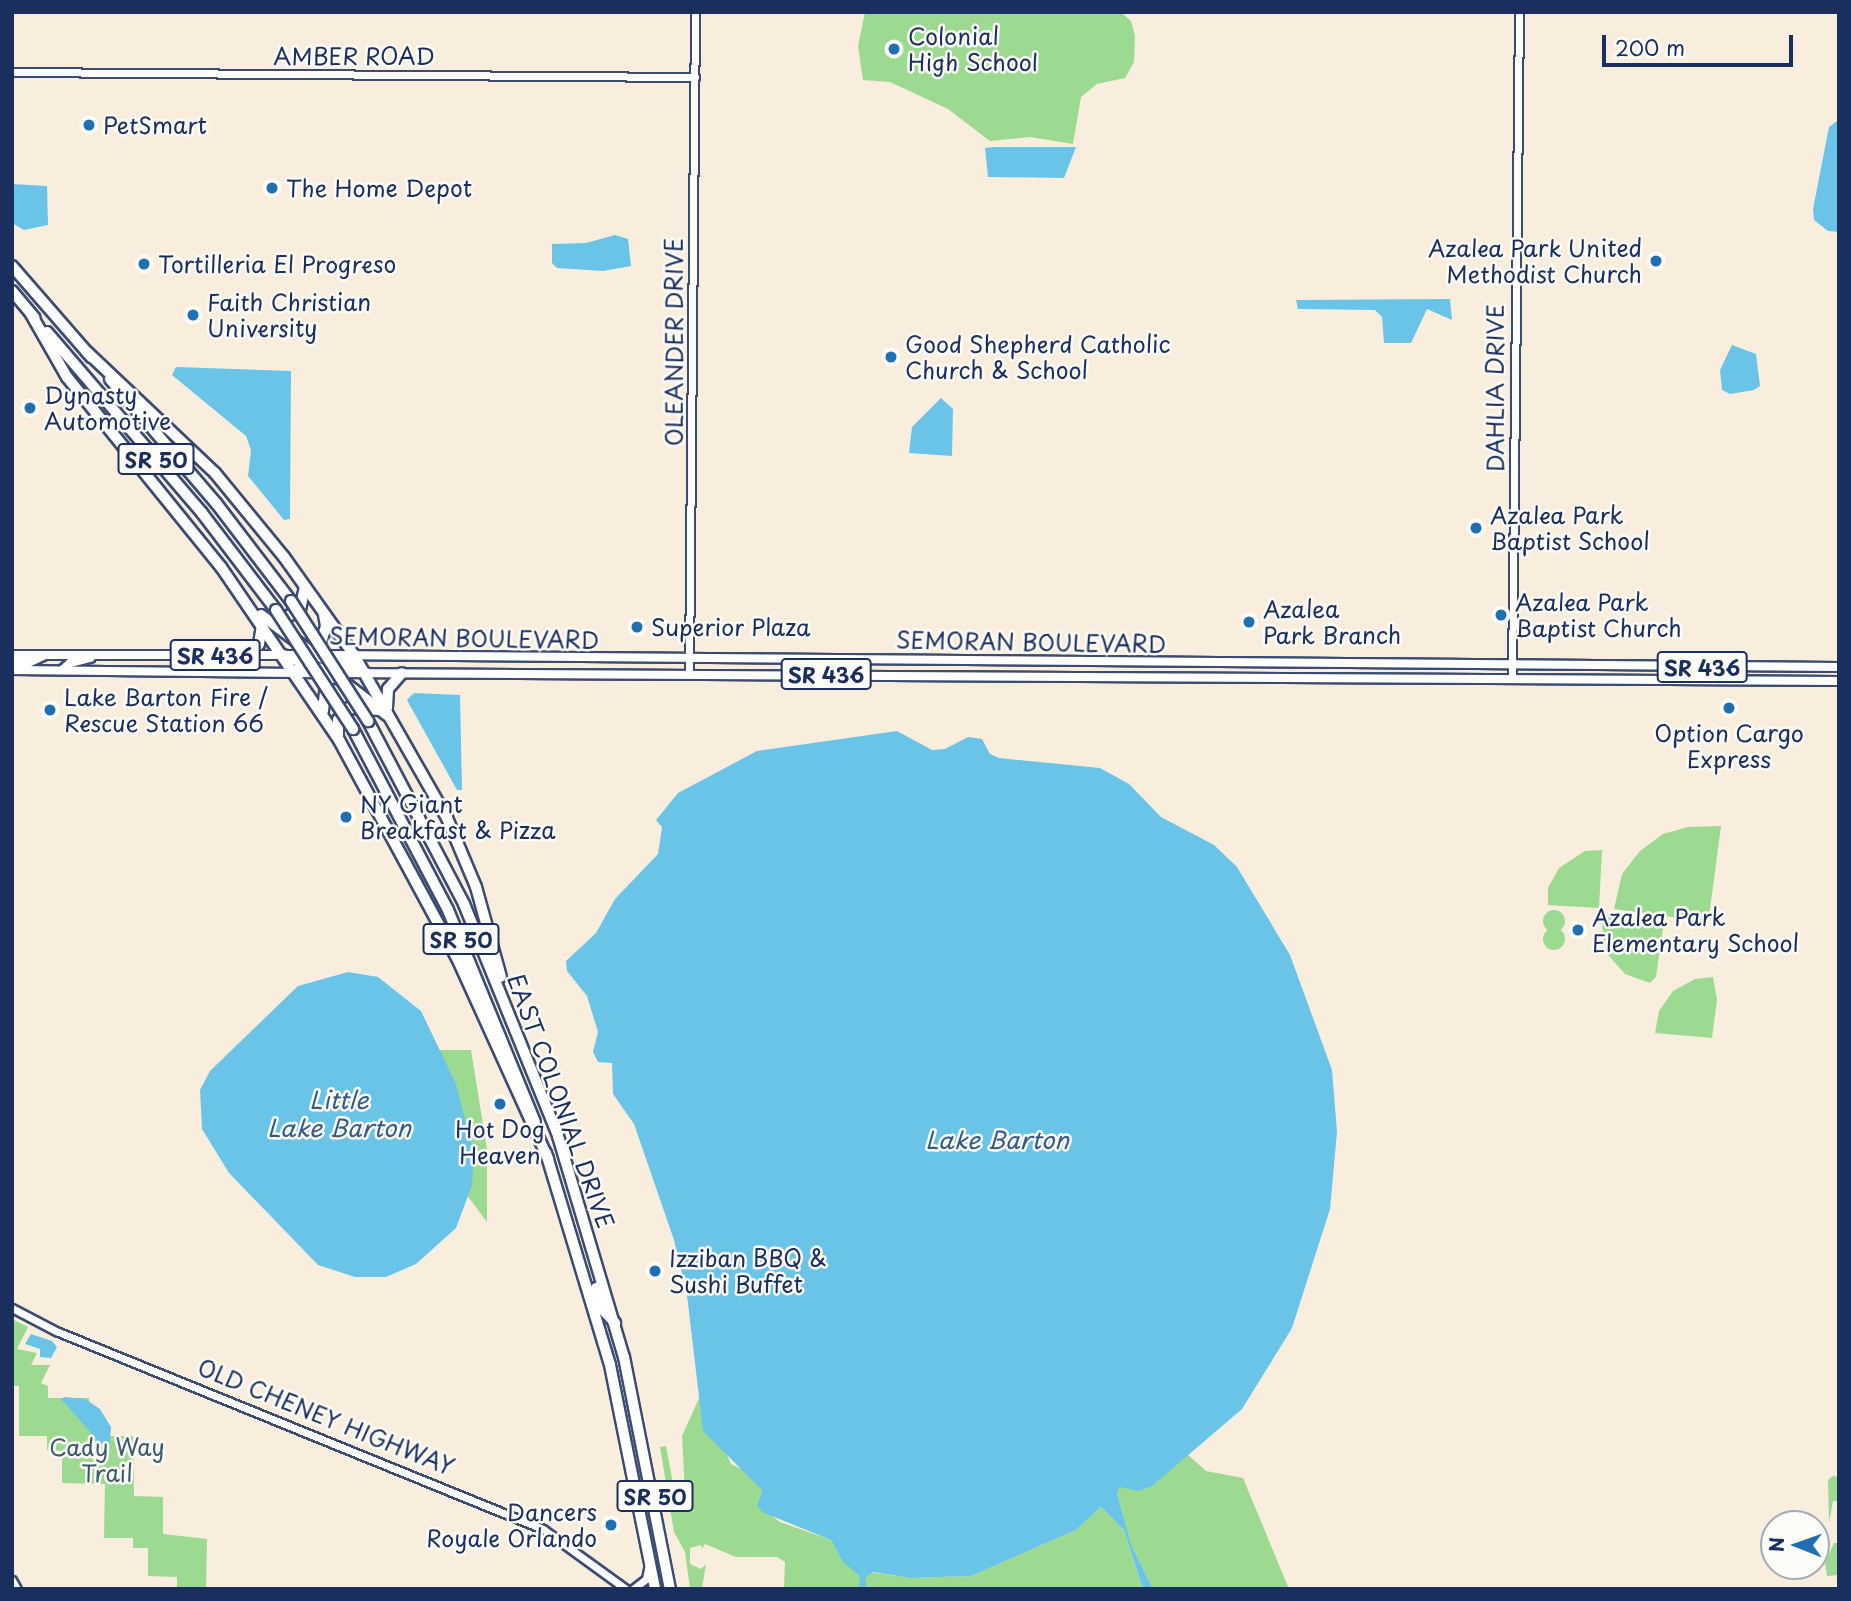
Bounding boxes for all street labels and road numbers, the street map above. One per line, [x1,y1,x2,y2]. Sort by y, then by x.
street label: AMBER ROAD [272,42,436,70]
street label: OLEANDER DRIVE [660,237,688,447]
street label: DAHLIA DRIVE [1481,304,1509,472]
road number: SR 50 [116,442,196,476]
street label: SEMORAN BOULEVARD [328,622,600,654]
street label: SEMORAN BOULEVARD [895,626,1167,658]
road number: SR 436 [168,638,262,672]
road number: SR 436 [1655,650,1749,684]
road number: SR 436 [779,656,873,692]
road number: SR 50 [421,922,501,956]
street label: EAST COLONIAL DRIVE [502,971,620,1231]
street label: OLD CHENEY HIGHWAY [191,1352,461,1482]
road number: SR 50 [615,1478,695,1514]

